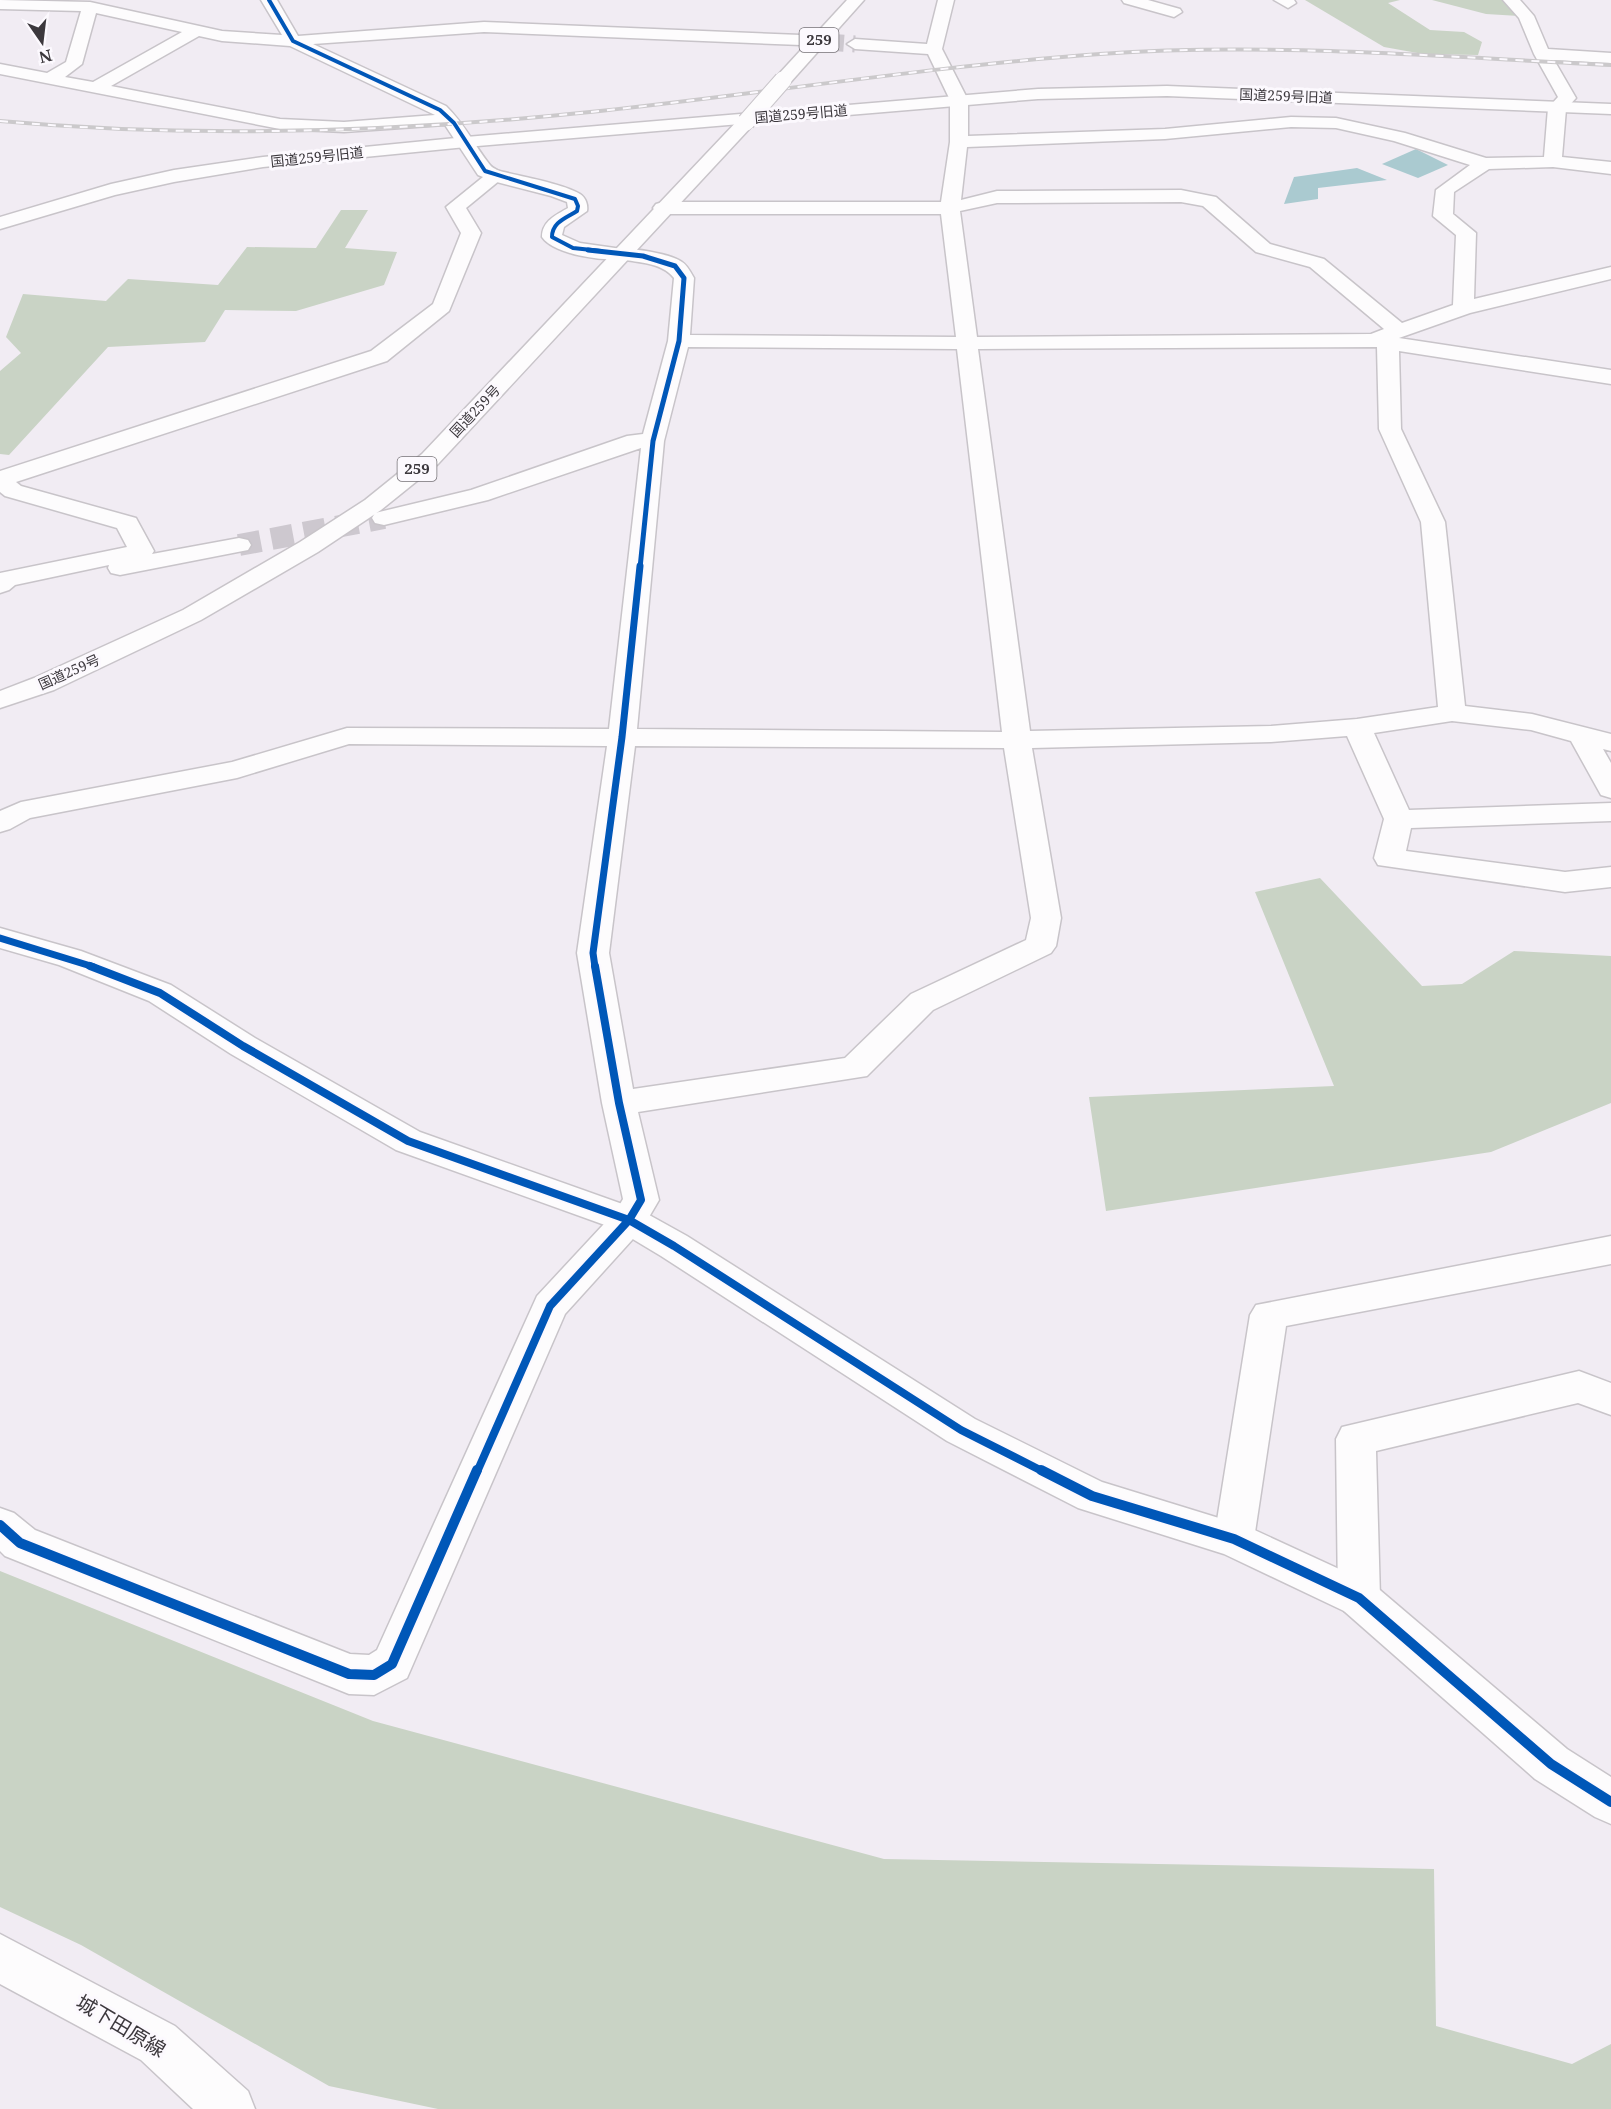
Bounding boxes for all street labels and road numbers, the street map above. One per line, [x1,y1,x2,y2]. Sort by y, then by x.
road number: 259 [800,28,838,52]
street label: 国道259号旧道 [1239,84,1333,107]
street label: 国道259号旧道 [754,100,848,127]
street label: 国道259号旧道 [269,142,364,171]
street label: 国道259号 [445,380,504,441]
road number: 259 [398,457,436,481]
street label: 国道259号 [35,650,103,694]
street label: 城下田原線 [71,1988,171,2063]

